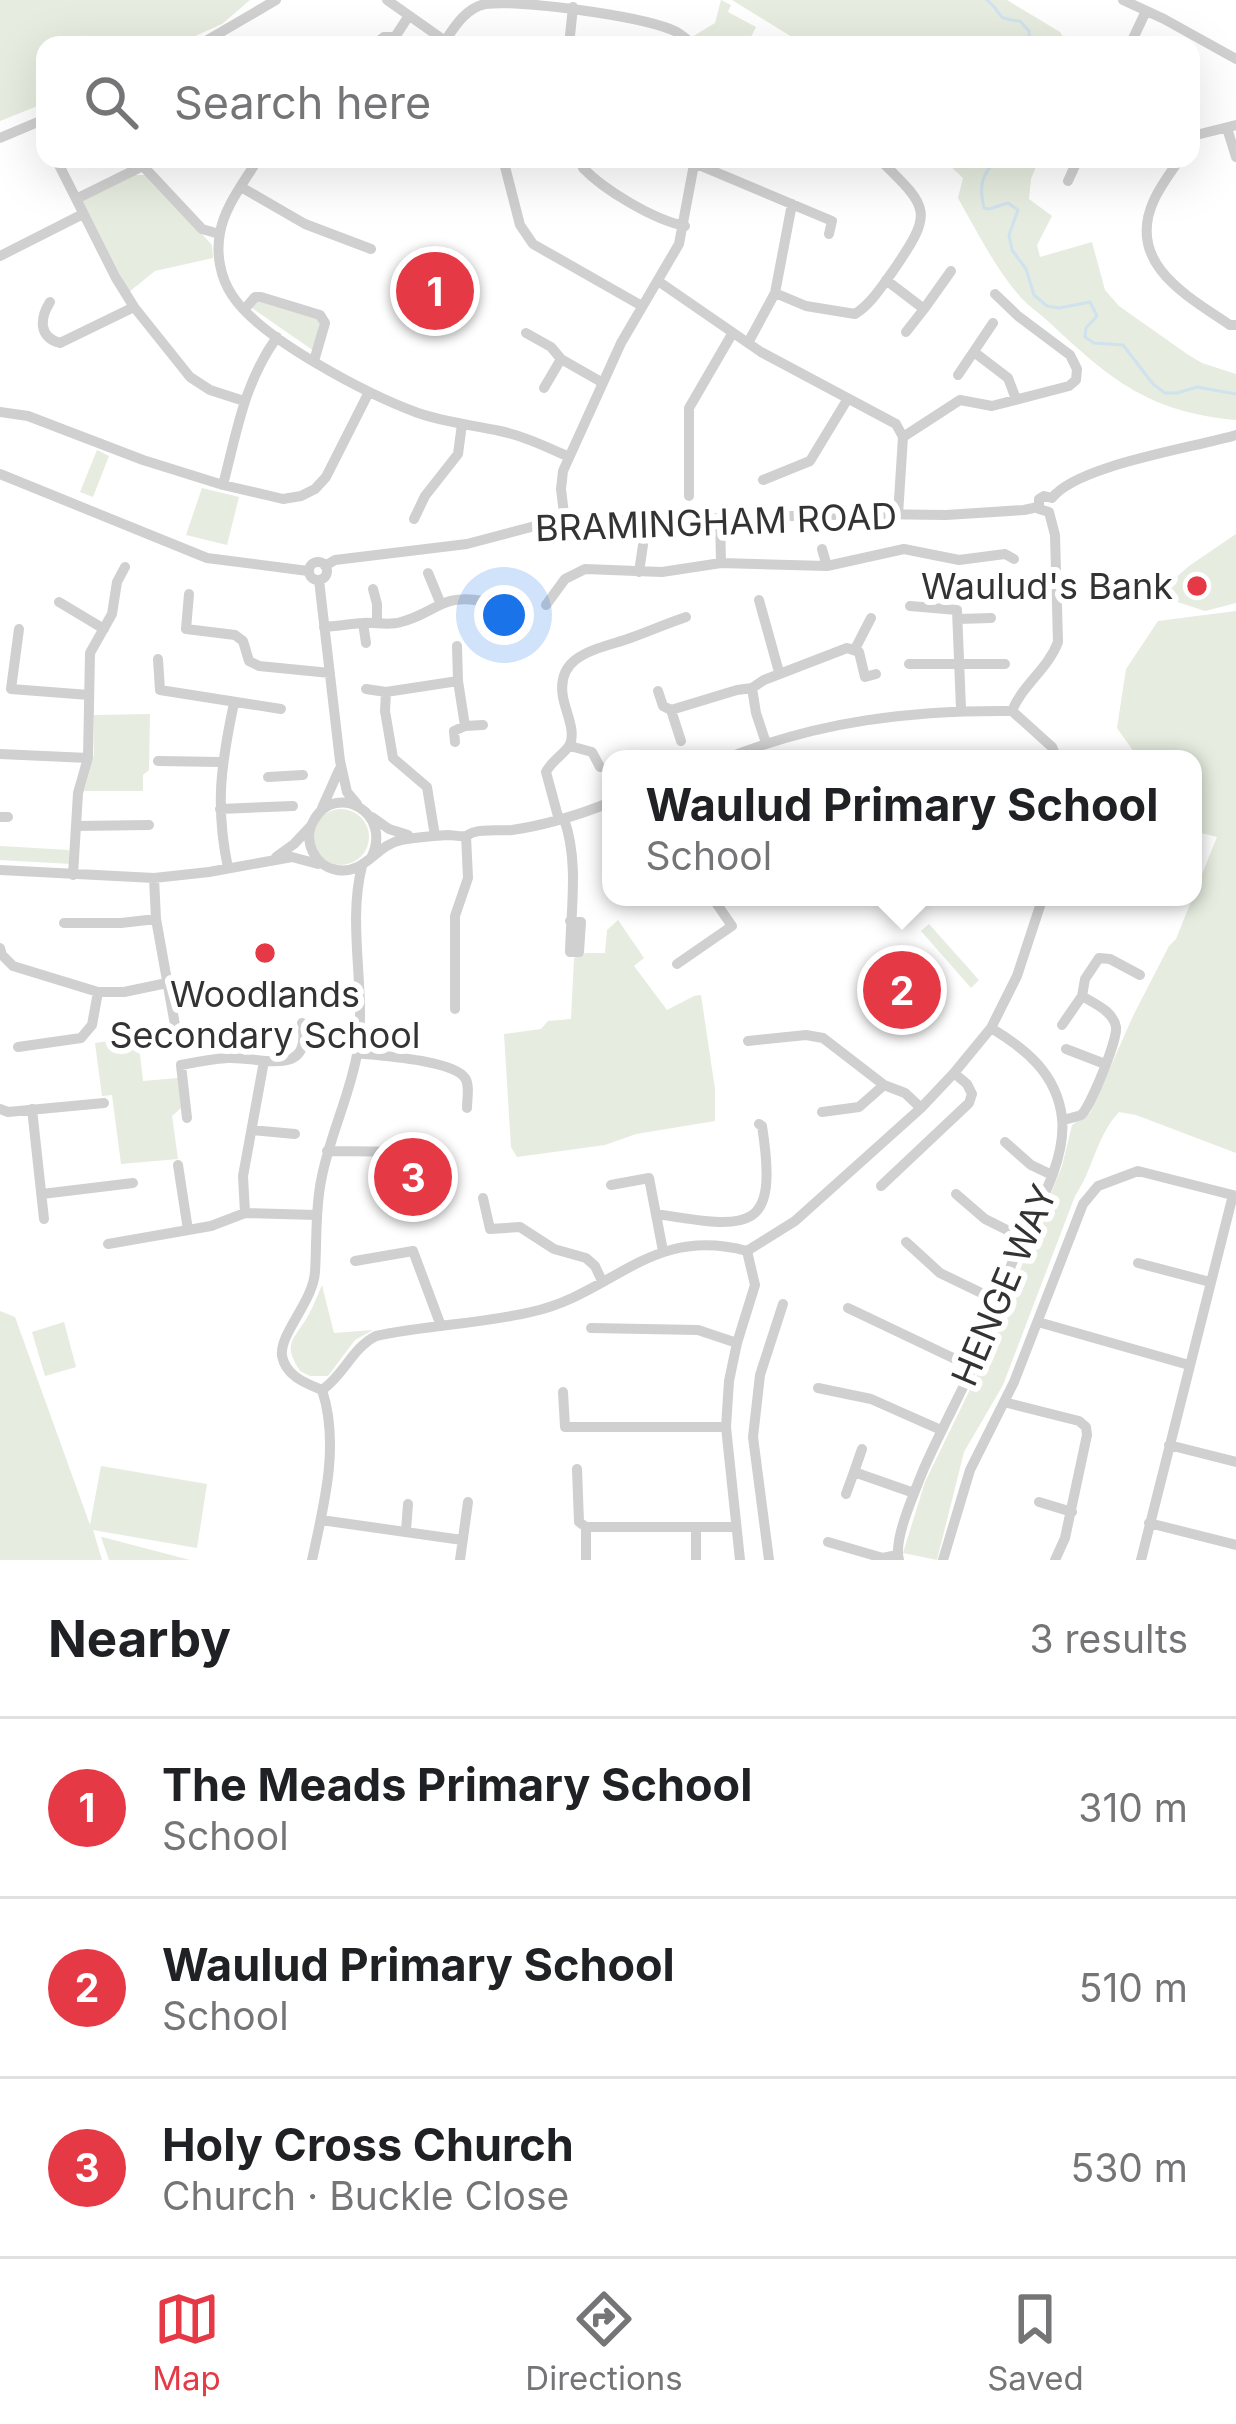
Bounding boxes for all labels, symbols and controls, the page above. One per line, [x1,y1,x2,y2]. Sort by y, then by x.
search box [36,36,1200,168]
icon: search [78,69,144,135]
text: Search here [174,75,431,130]
pin: 1 [396,246,474,336]
street label: BRAMINGHAM ROAD [534,494,898,550]
place label: Waulud's Bank [921,564,1173,608]
marker: Waulud's Bank [1184,573,1210,599]
your location [474,585,534,645]
popup [602,750,1202,906]
text: Waulud Primary School [646,777,1158,832]
text: School [646,832,772,879]
marker: Woodlands Secondary School [252,940,278,966]
pin: 2 [863,945,941,1035]
place label: Woodlands Secondary School [109,972,421,1057]
pin: 3 [374,1132,452,1222]
street label: HENGE WAY [942,1178,1066,1392]
text: Nearby [48,1608,231,1669]
text: 3 results [1030,1615,1188,1662]
text: The Meads Primary School [162,1757,752,1812]
text: 1 [79,1784,95,1831]
text: 310 m [1078,1784,1188,1831]
text: School [162,1812,289,1859]
text: Waulud Primary School [162,1937,675,1992]
text: 2 [75,1964,99,2011]
text: 510 m [1079,1964,1188,2011]
text: School [162,1992,289,2039]
text: Holy Cross Church [162,2117,574,2172]
text: 3 [74,2144,100,2191]
text: 530 m [1070,2144,1188,2191]
text: Church · Buckle Close [162,2172,569,2219]
tab: Map [152,2286,221,2398]
tab: Directions [525,2286,683,2398]
tab: Saved [987,2286,1084,2398]

